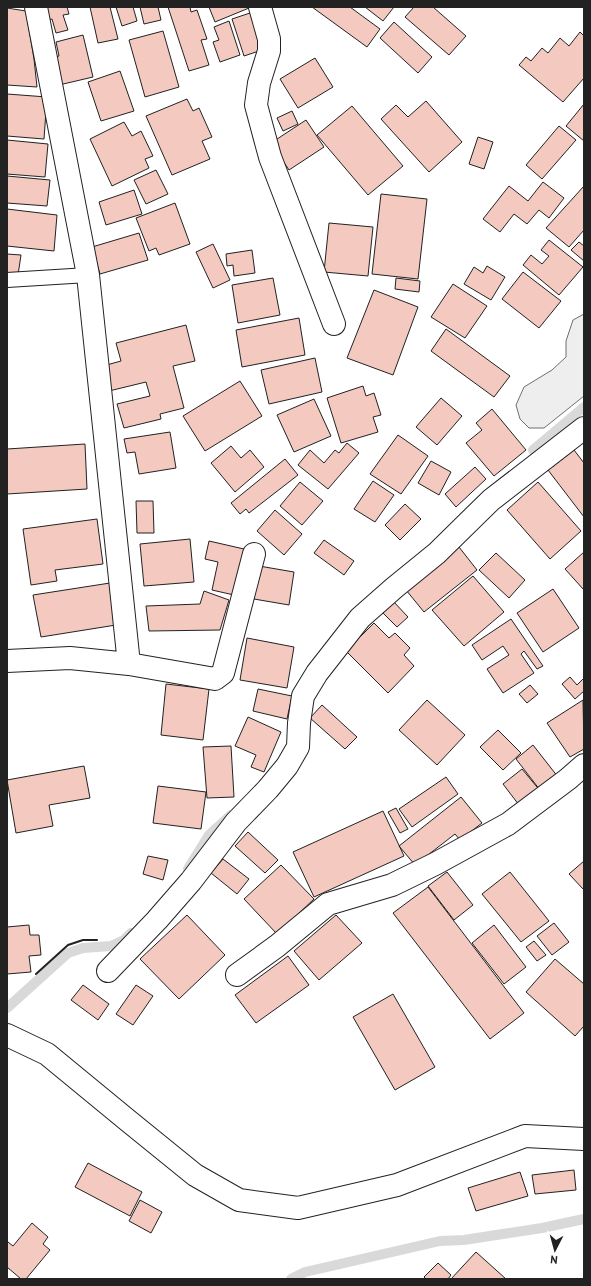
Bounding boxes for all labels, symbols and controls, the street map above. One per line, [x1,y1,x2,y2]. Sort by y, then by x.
north arrow [535,1230,575,1270]
text: N [550,1253,558,1267]

